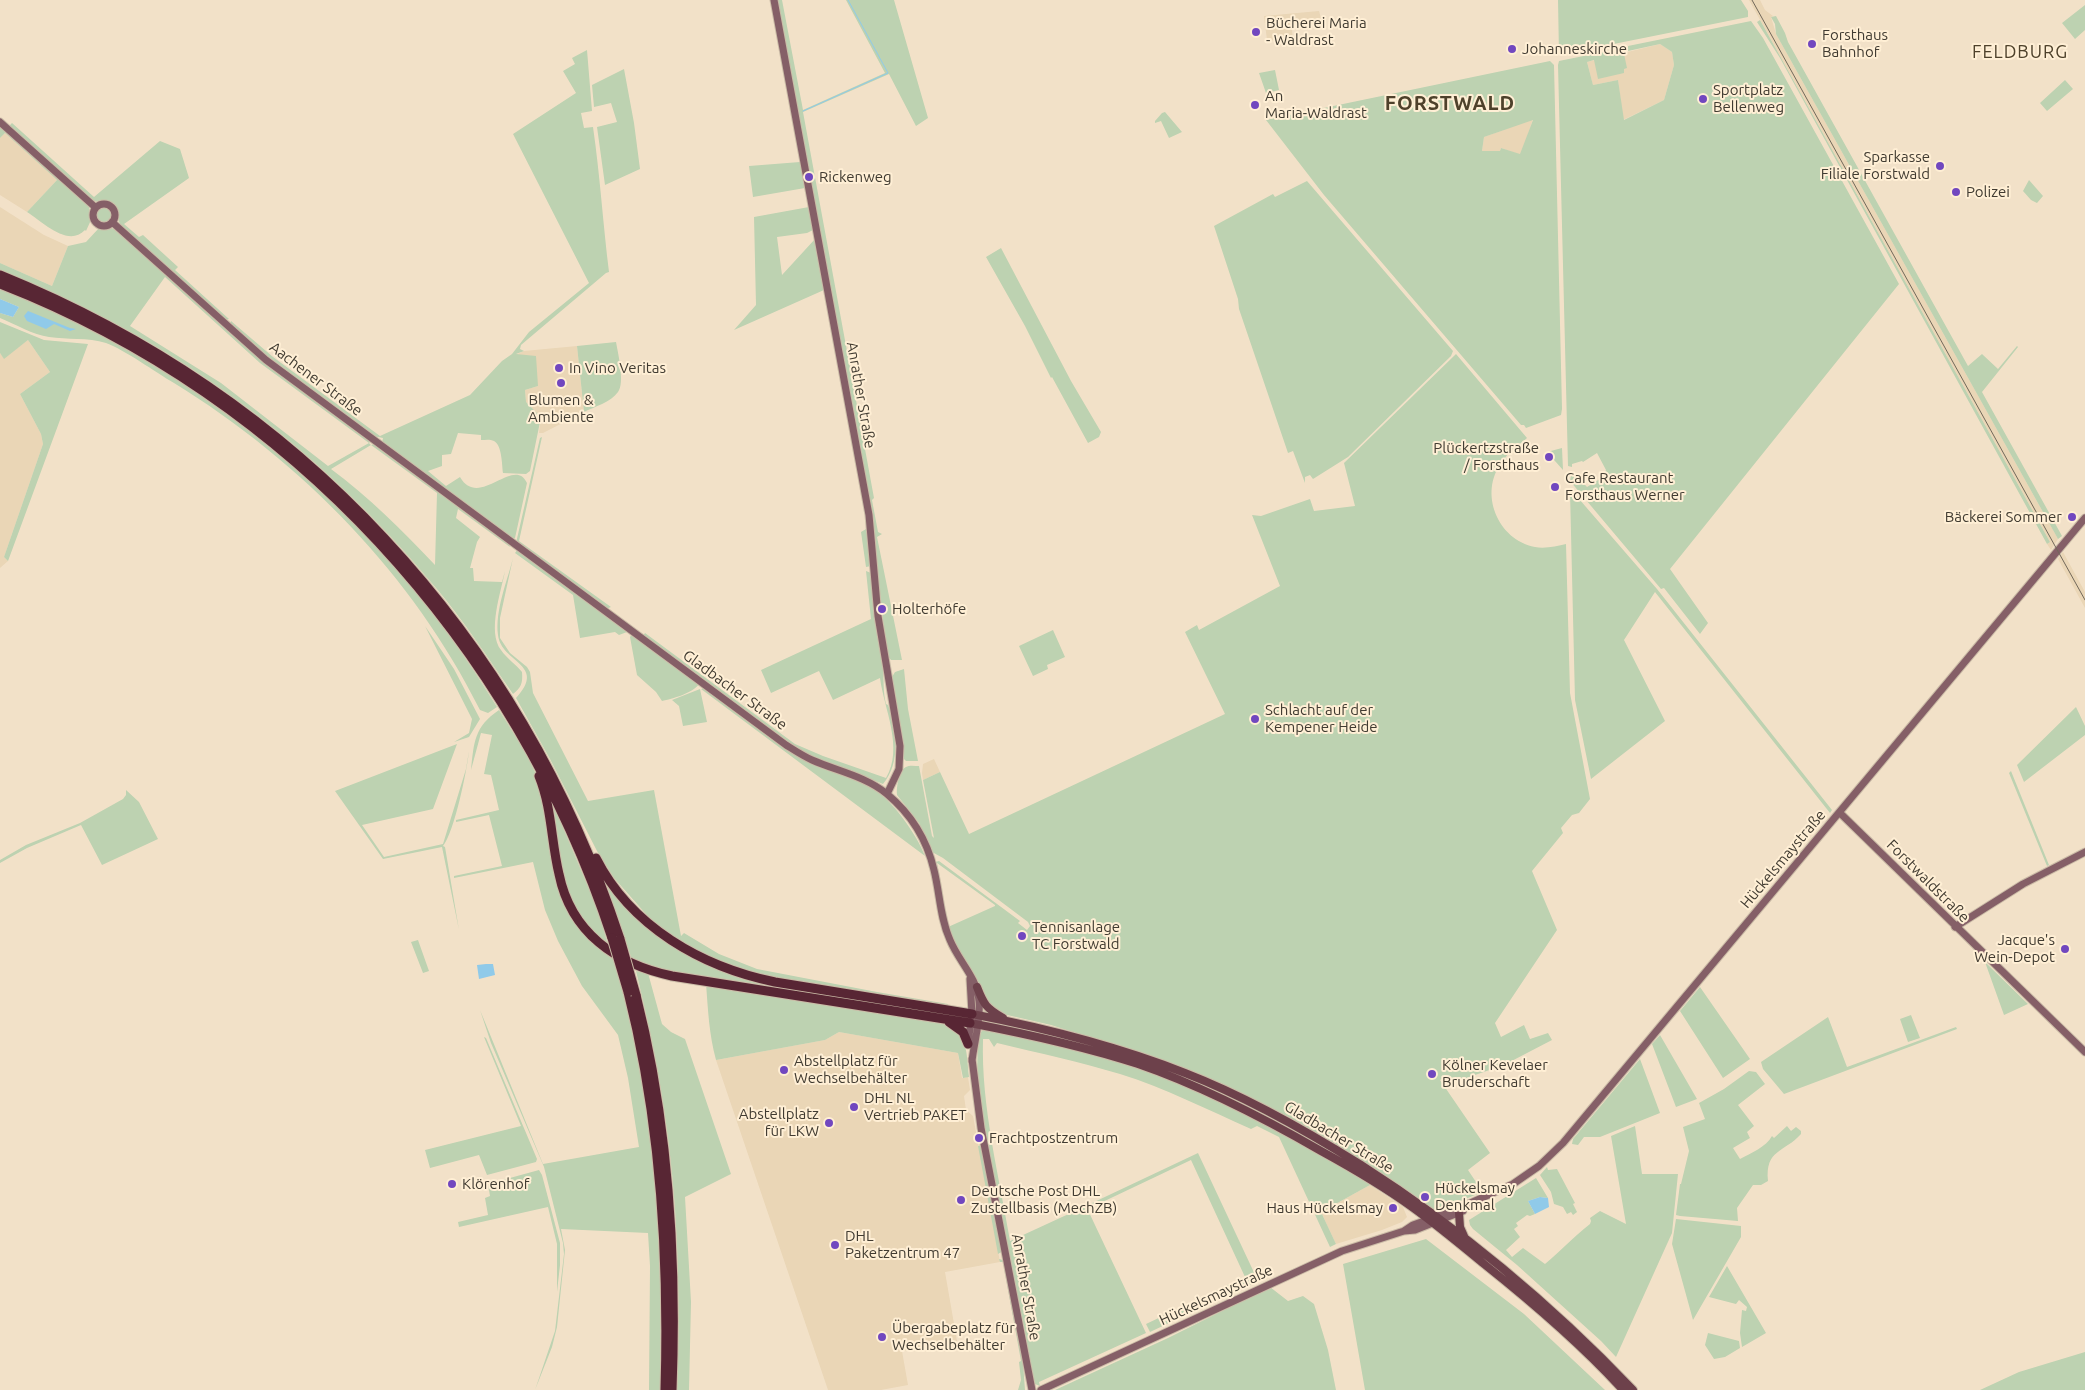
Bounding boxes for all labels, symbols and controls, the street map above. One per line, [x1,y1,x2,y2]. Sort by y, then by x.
place label: Bücherei Maria - Waldrast [1266,14,1367,49]
marker: Bücherei Maria - Waldrast [1250,26,1262,38]
place label: Forsthaus Bahnhof [1822,26,1888,61]
marker: Forsthaus Bahnhof [1806,38,1818,50]
place label: Johanneskirche [1522,40,1627,58]
district label: FELDBURG [1971,41,2069,63]
marker: Johanneskirche [1506,43,1518,55]
place label: Sportplatz Bellenweg [1713,81,1784,116]
place label: An Maria-Waldrast [1265,87,1367,122]
district label: FORSTWALD [1384,91,1516,115]
marker: Sportplatz Bellenweg [1697,93,1709,105]
marker: An Maria-Waldrast [1249,99,1261,111]
place label: Sparkasse Filiale Forstwald [1821,148,1930,183]
marker: Sparkasse Filiale Forstwald [1934,160,1946,172]
place label: Rickenweg [819,168,892,186]
marker: Rickenweg [803,171,815,183]
place label: Polizei [1966,183,2010,201]
marker: Polizei [1950,186,1962,198]
street label: Aachener Straße [266,338,366,420]
street label: Anrather Straße [843,340,879,450]
place label: In Vino Veritas [569,359,666,377]
marker: In Vino Veritas [553,362,565,374]
marker: Blumen & Ambiente [555,377,567,389]
place label: Blumen & Ambiente [528,391,594,426]
place label: Plückertzstraße / Forsthaus [1433,439,1539,474]
marker: Plückertzstraße / Forsthaus [1543,451,1555,463]
place label: Cafe Restaurant Forsthaus Werner [1565,469,1685,504]
marker: Cafe Restaurant Forsthaus Werner [1549,481,1561,493]
place label: Bäckerei Sommer [1945,508,2062,526]
marker: Bäckerei Sommer [2066,511,2078,523]
place label: Holterhöfe [892,600,966,618]
marker: Holterhöfe [876,603,888,615]
street label: Gladbacher Straße [679,646,791,734]
place label: Schlacht auf der Kempener Heide [1265,701,1378,736]
marker: Schlacht auf der Kempener Heide [1249,713,1261,725]
street label: Hückelsmaystraße [1737,806,1829,912]
street label: Forstwaldstraße [1883,836,1973,926]
place label: Tennisanlage TC Forstwald [1032,918,1120,953]
marker: Tennisanlage TC Forstwald [1016,930,1028,942]
place label: Jacque's Wein-Depot [1974,931,2055,966]
marker: Jacque's Wein-Depot [2059,943,2071,955]
place label: Abstellplatz für Wechselbehälter [794,1052,907,1087]
place label: Kölner Kevelaer Bruderschaft [1442,1056,1548,1091]
marker: Abstellplatz für Wechselbehälter [778,1064,790,1076]
marker: Kölner Kevelaer Bruderschaft [1426,1068,1438,1080]
place label: DHL NL Vertrieb PAKET [864,1089,967,1124]
street label: Gladbacher Straße [1281,1097,1397,1177]
marker: DHL NL Vertrieb PAKET [848,1101,860,1113]
place label: Abstellplatz für LKW [739,1105,819,1140]
marker: Abstellplatz für LKW [823,1117,835,1129]
place label: Frachtpostzentrum [989,1129,1118,1147]
marker: Frachtpostzentrum [973,1132,985,1144]
place label: Klörenhof [462,1175,529,1193]
marker: Klörenhof [446,1178,458,1190]
place label: Hückelsmay Denkmal [1435,1179,1515,1214]
place label: Deutsche Post DHL Zustellbasis (MechZB) [971,1182,1117,1217]
marker: Hückelsmay Denkmal [1419,1191,1431,1203]
marker: Deutsche Post DHL Zustellbasis (MechZB) [955,1194,967,1206]
place label: Haus Hückelsmay [1266,1199,1383,1217]
marker: Haus Hückelsmay [1387,1202,1399,1214]
place label: DHL Paketzentrum 47 [845,1227,960,1262]
street label: Anrather Straße [1008,1232,1044,1342]
marker: DHL Paketzentrum 47 [829,1239,841,1251]
street label: Hückelsmaystraße [1156,1261,1276,1329]
place label: Übergabeplatz für Wechselbehälter [892,1319,1015,1354]
marker: Übergabeplatz für Wechselbehälter [876,1331,888,1343]

